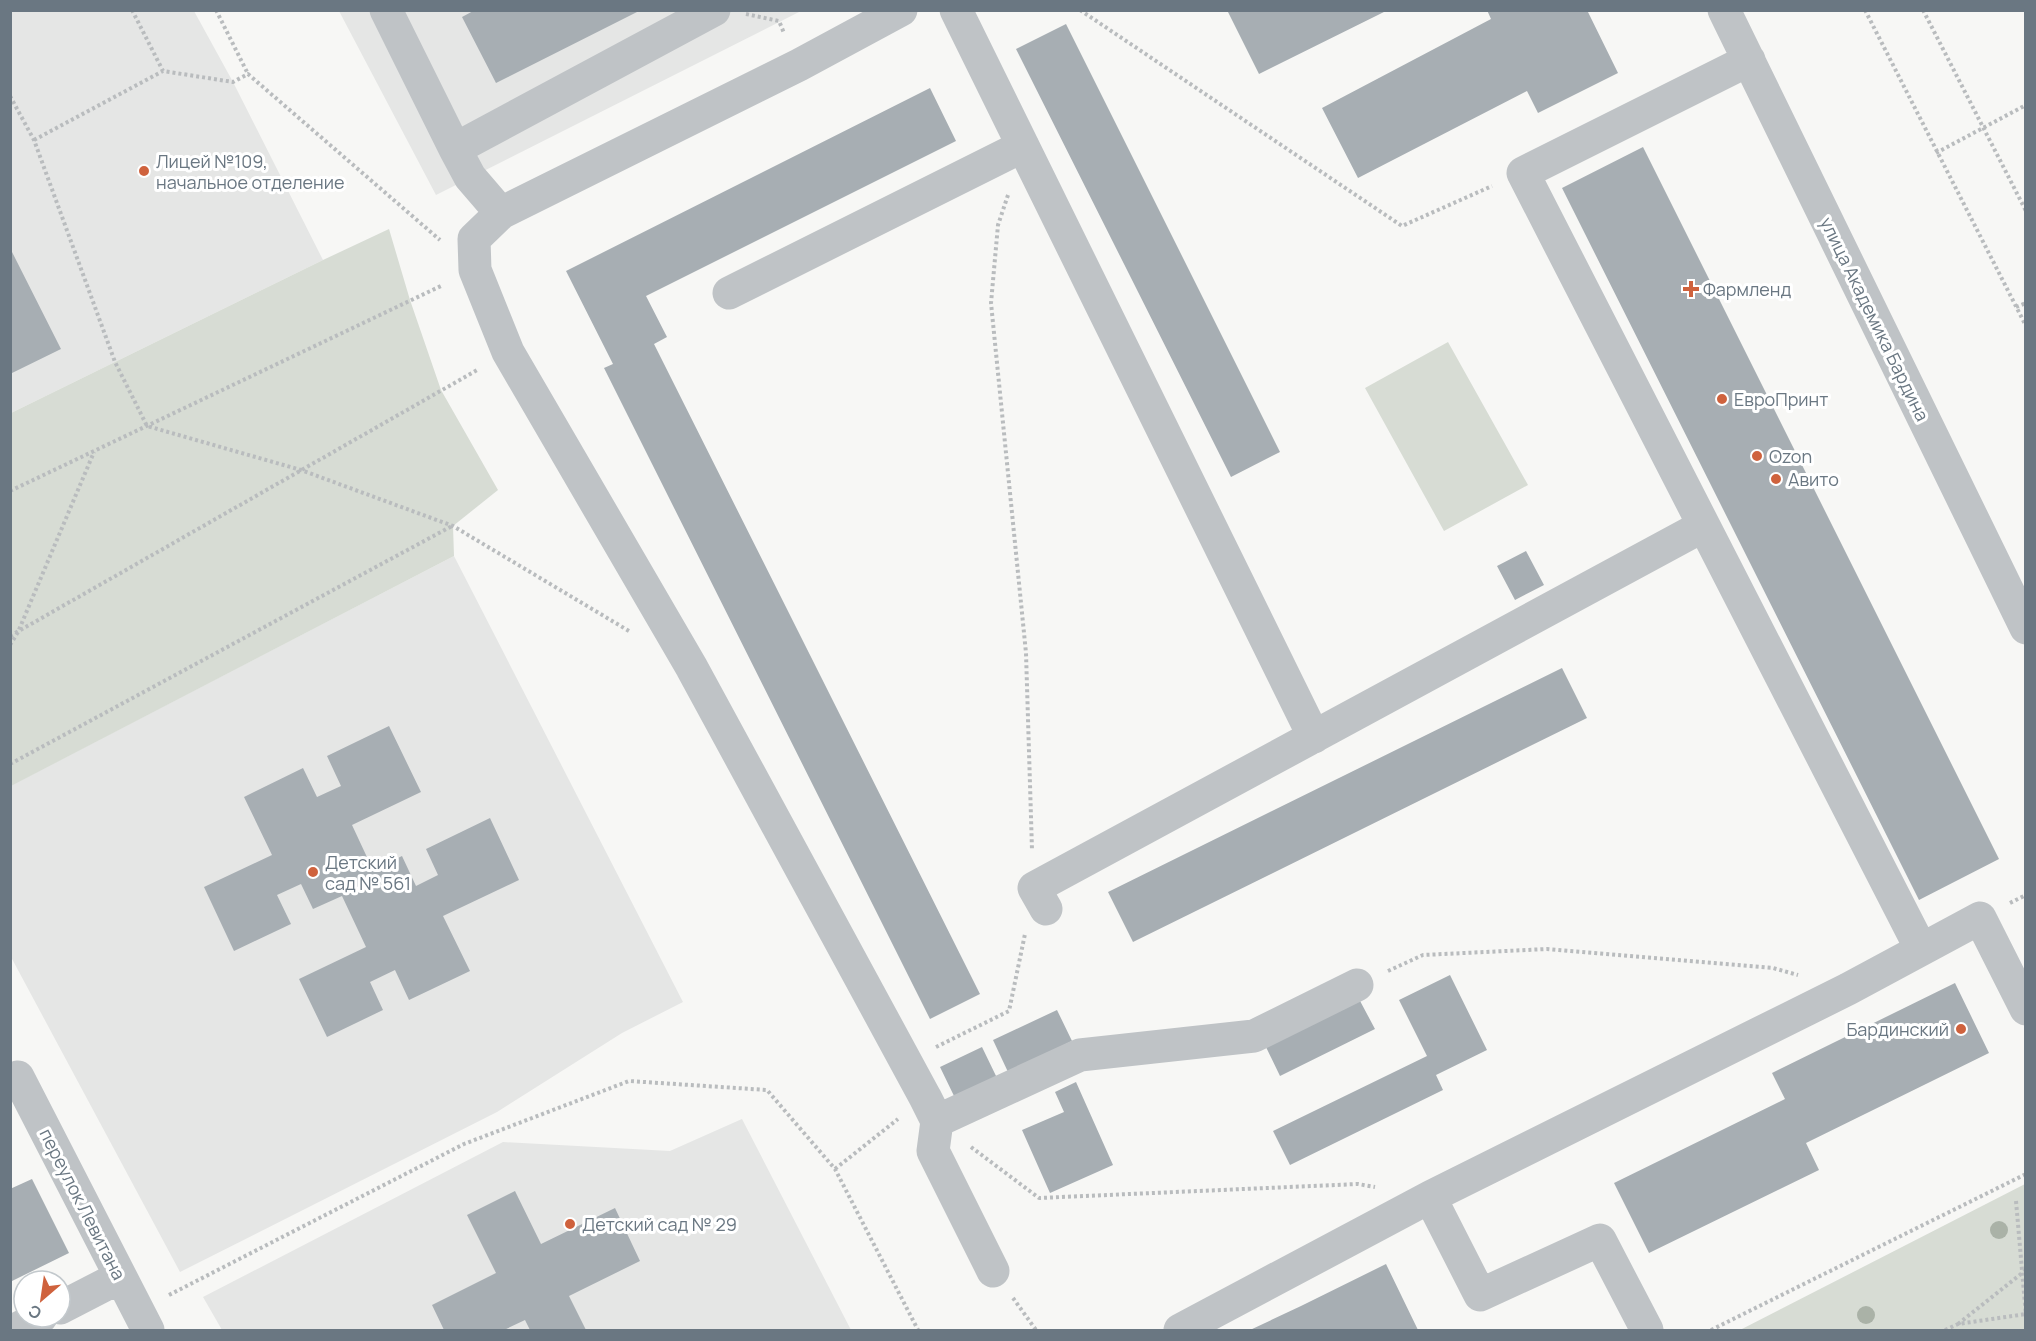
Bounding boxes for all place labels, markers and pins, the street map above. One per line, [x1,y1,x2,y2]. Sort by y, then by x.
place label: Лицей №109, начальное отделение [156,149,344,194]
marker: Лицей №109, начальное отделение [137,164,151,178]
place label: Фармленд [1703,277,1791,301]
marker: Фармленд [1684,282,1698,296]
place label: ЕвроПринт [1734,387,1828,411]
marker: ЕвроПринт [1715,392,1729,406]
place label: Ozon [1769,444,1812,468]
marker: Ozon [1750,449,1764,463]
place label: Авито [1788,467,1839,491]
marker: Авито [1769,472,1783,486]
place label: Детский сад № 561 [325,850,411,895]
marker: Детский сад № 561 [306,865,320,879]
place label: Бардинский [1846,1017,1949,1041]
marker: Бардинский [1954,1022,1968,1036]
place label: Детский сад № 29 [582,1212,737,1236]
marker: Детский сад № 29 [563,1217,577,1231]

